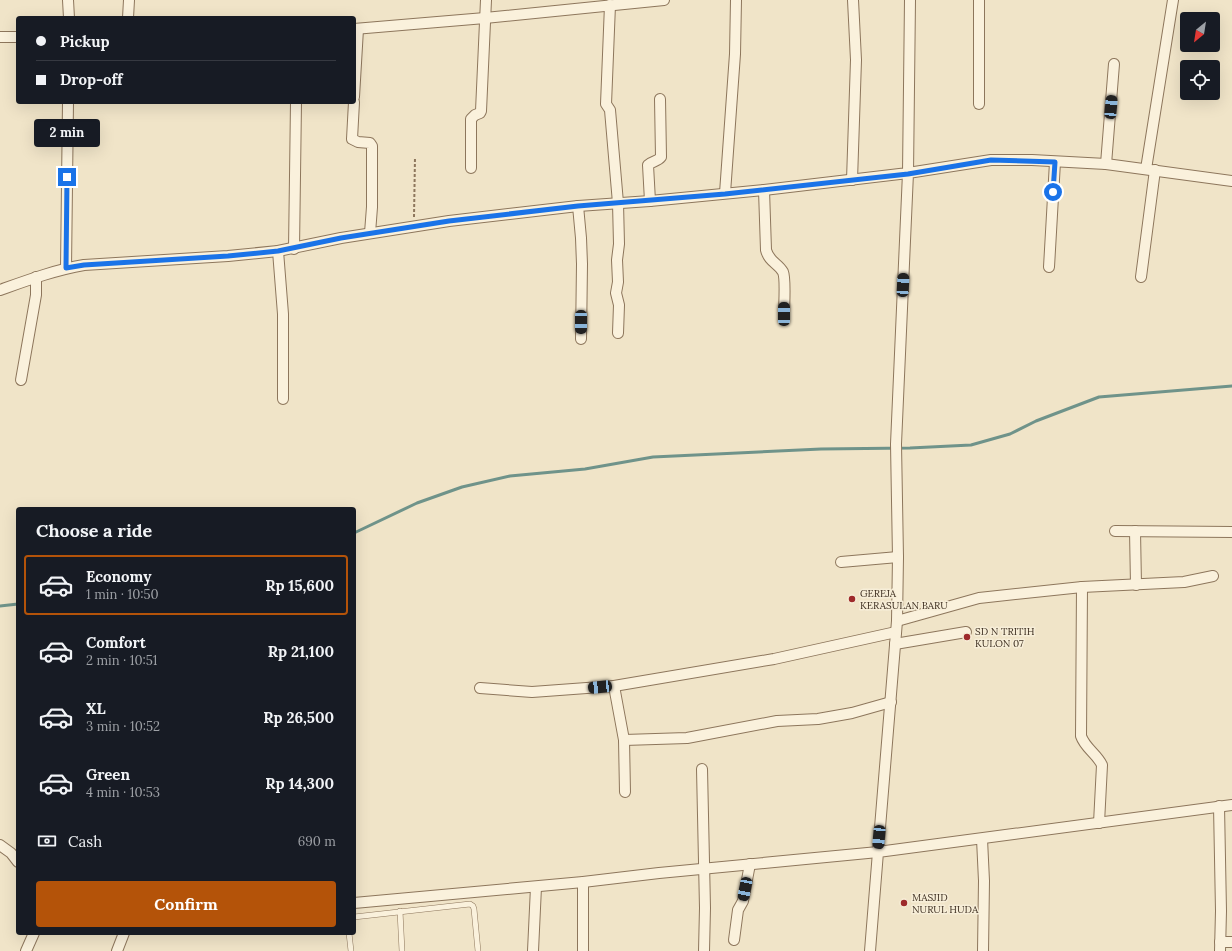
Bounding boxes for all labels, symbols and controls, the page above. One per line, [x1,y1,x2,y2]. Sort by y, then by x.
north arrow [1180,12,1220,52]
map controls [1180,12,1220,100]
text: Pickup [60,32,109,51]
button: locate [1180,60,1220,100]
text: Drop-off [60,70,122,89]
car [1104,95,1118,119]
callout: 2 min [34,119,100,147]
text: 2 min [50,124,84,141]
route end [58,168,76,186]
route start [1044,183,1062,201]
car [896,273,910,297]
car [778,302,790,326]
car [575,310,587,334]
text: Choose a ride [36,519,152,542]
icon: car [38,567,74,603]
text: Economy [86,567,151,586]
text: Rp 15,600 [265,576,334,595]
text: 1 min · 10:50 [86,586,159,603]
place label: GEREJA KERASULAN BARU [860,587,948,612]
marker: GEREJA KERASULAN BARU [847,594,857,604]
place label: SD N TRITIH KULON 07 [975,625,1035,650]
marker: SD N TRITIH KULON 07 [962,632,972,642]
icon: car [38,633,74,669]
text: Comfort [86,633,146,652]
text: Rp 21,100 [268,642,334,661]
text: 2 min · 10:51 [86,652,158,669]
car [587,680,613,694]
icon: car [38,699,74,735]
text: XL [86,699,106,718]
text: Rp 26,500 [263,708,334,727]
text: 3 min · 10:52 [86,718,160,735]
icon: car [38,765,74,801]
text: Green [86,765,130,784]
text: Rp 14,300 [265,774,334,793]
text: 4 min · 10:53 [86,784,160,801]
car [872,825,886,849]
icon: cash [36,830,58,852]
text: Cash [68,832,102,851]
text: 690 m [298,833,336,850]
car [737,876,753,902]
button: Confirm [36,881,336,927]
place label: MASJID NURUL HUDA [912,891,979,916]
marker: MASJID NURUL HUDA [899,898,909,908]

